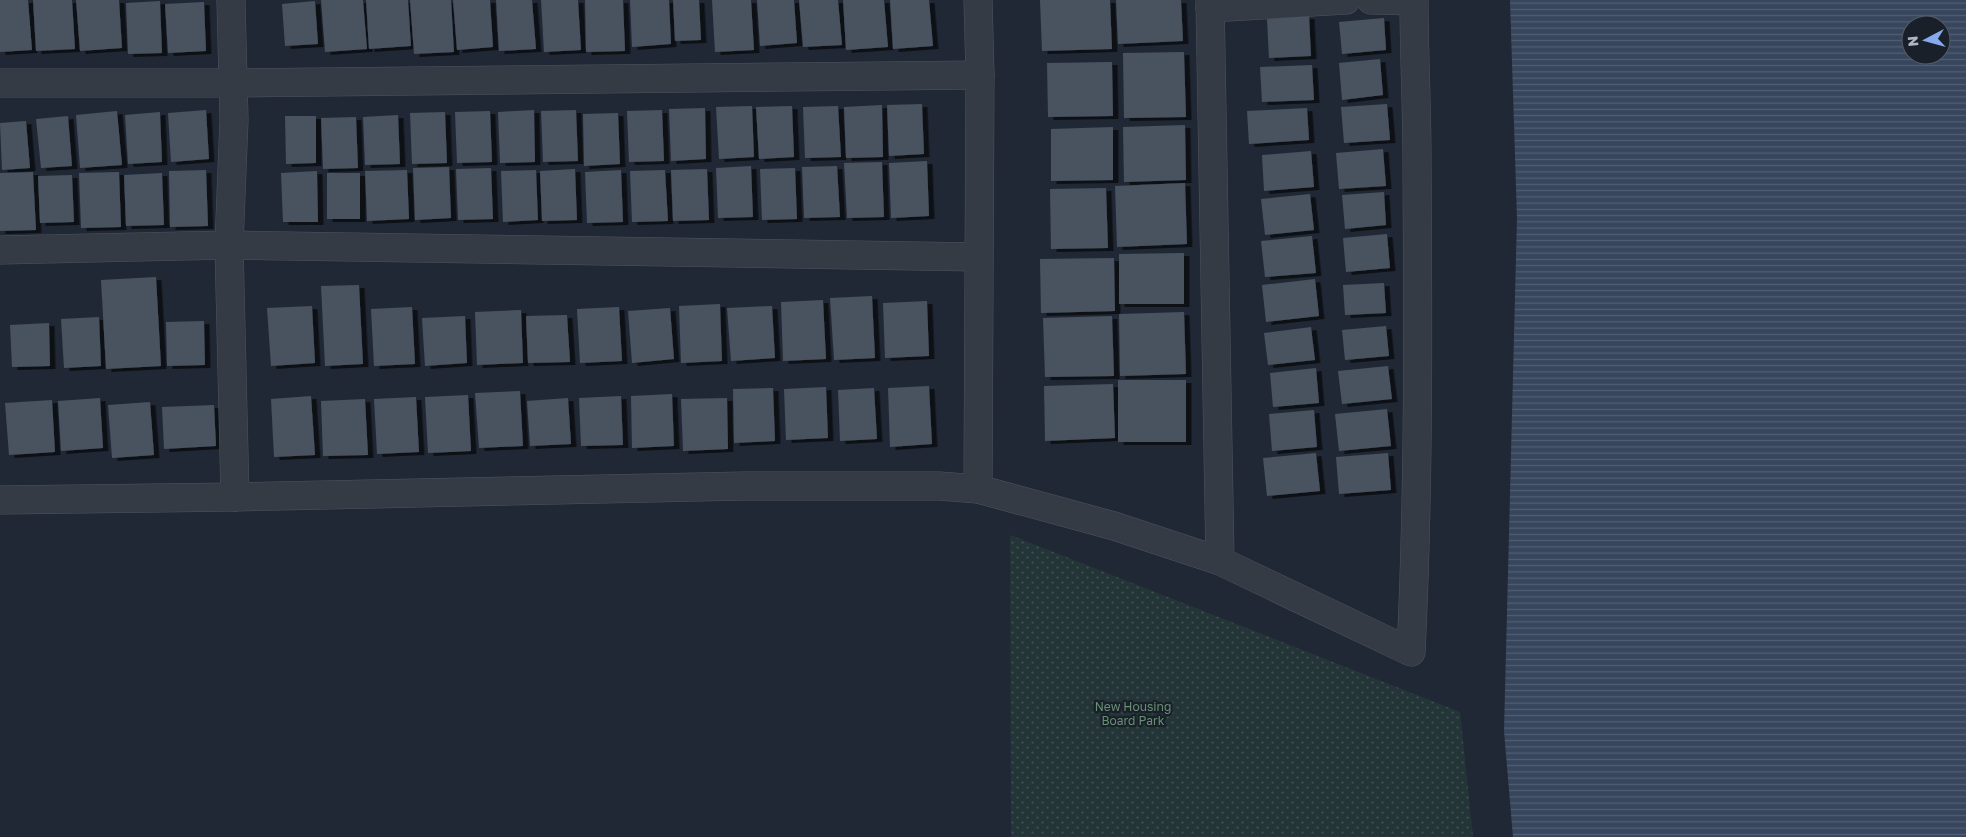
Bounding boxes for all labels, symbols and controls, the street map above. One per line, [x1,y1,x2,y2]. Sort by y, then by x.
north arrow [1901,15,1951,65]
text: N [1904,35,1922,48]
park label: New Housing Board Park [1095,699,1171,728]

